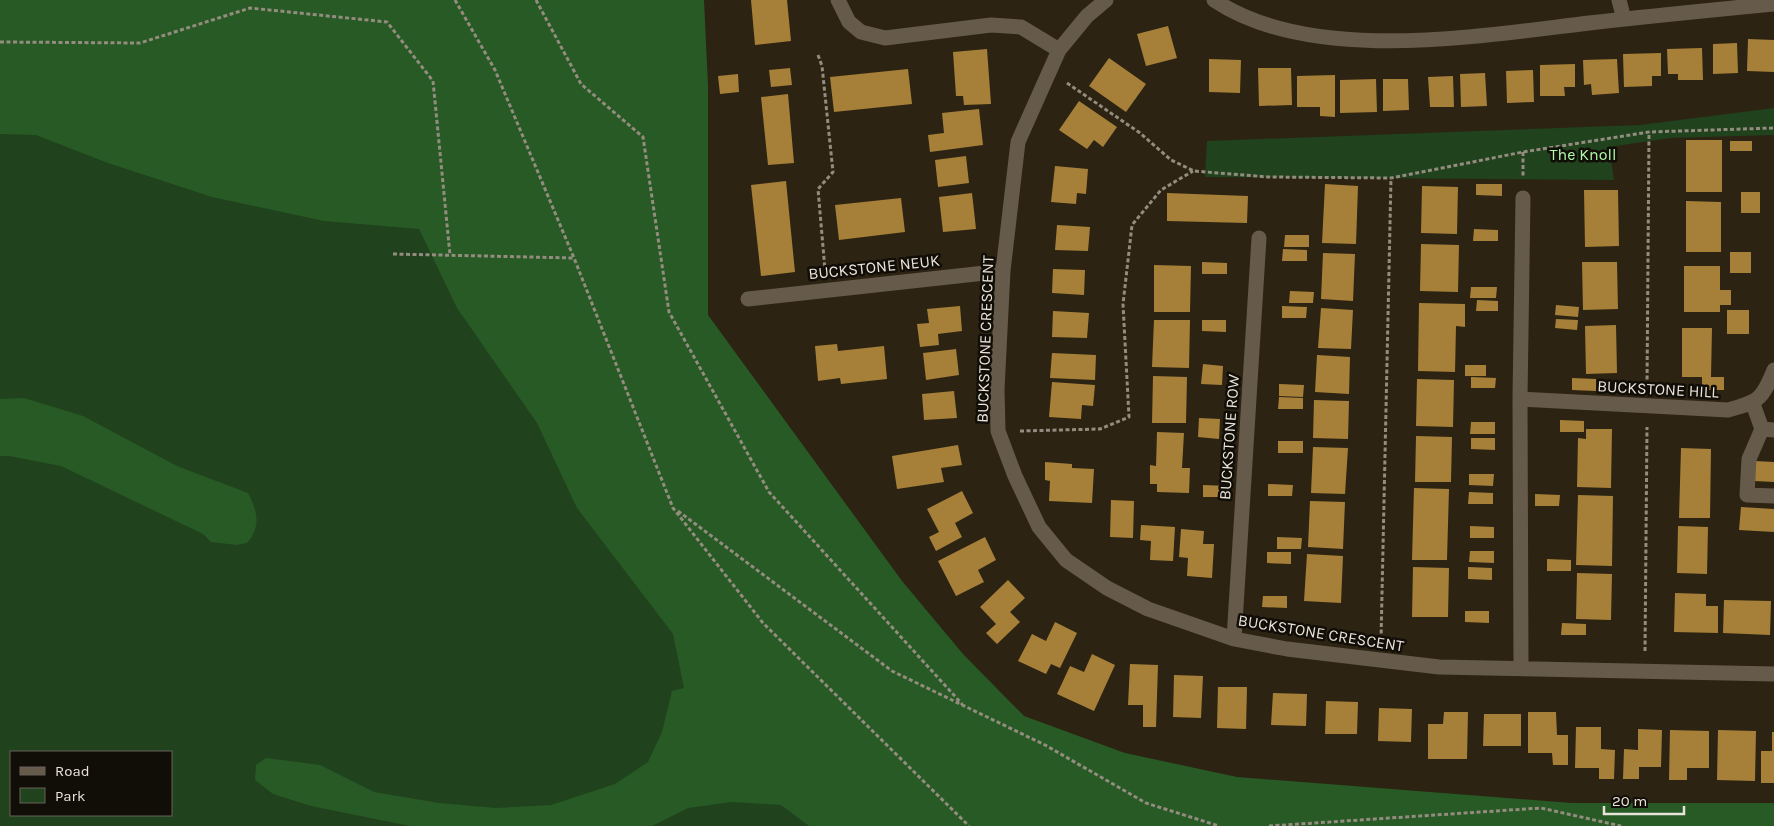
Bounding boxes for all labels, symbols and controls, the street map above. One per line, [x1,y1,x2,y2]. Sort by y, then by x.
park label: The Knoll [1550,145,1616,164]
street label: BUCKSTONE NEUK [807,251,941,283]
street label: BUCKSTONE CRESCENT [973,255,997,423]
street label: BUCKSTONE ROW [1215,373,1243,501]
street label: BUCKSTONE HILL [1597,376,1720,402]
street label: BUCKSTONE CRESCENT [1237,611,1405,655]
legend [10,751,172,816]
text: Road [55,762,90,780]
scale bar [1604,784,1684,816]
text: Park [55,787,85,805]
text: 20 m [1612,792,1647,810]

